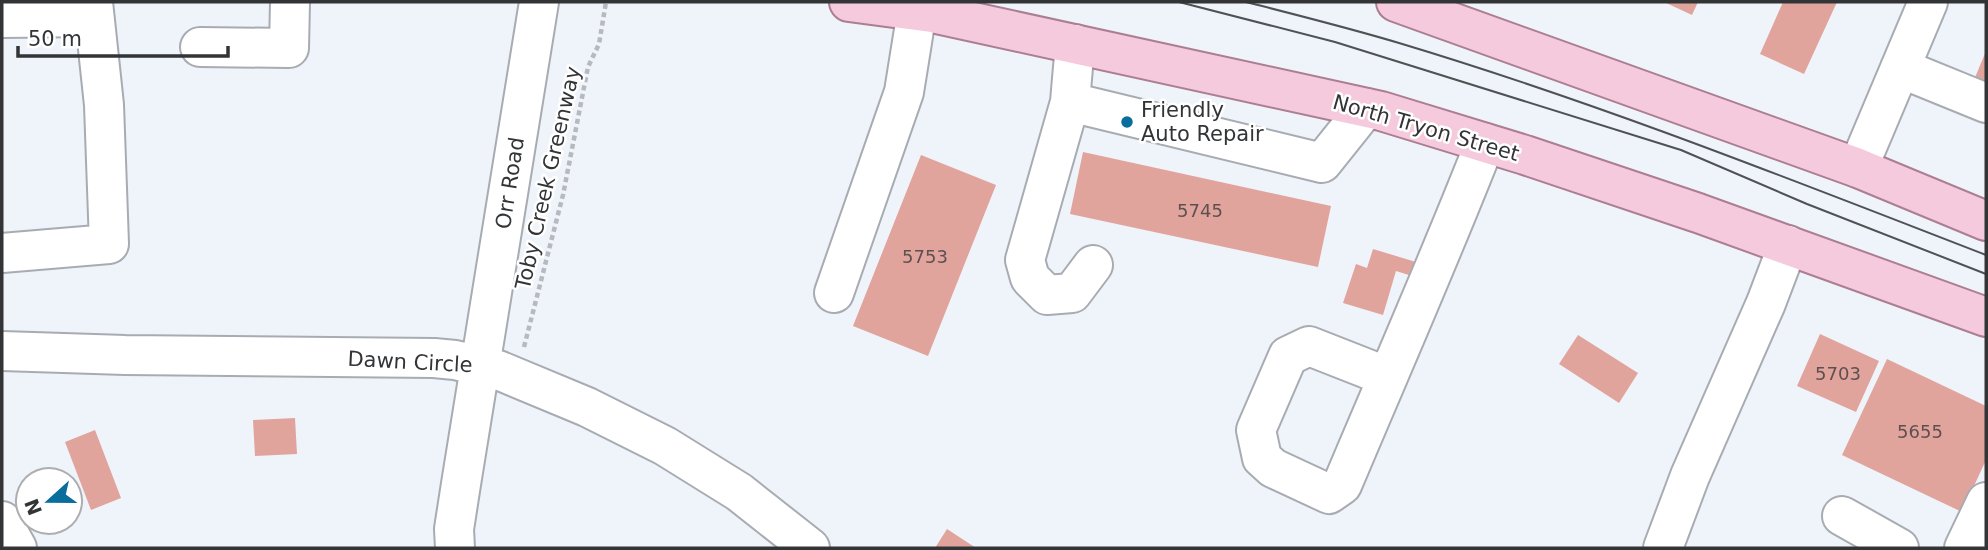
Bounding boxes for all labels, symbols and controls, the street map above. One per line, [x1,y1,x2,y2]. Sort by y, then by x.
scale bar [18,14,228,58]
text: 50 m [28,27,82,51]
street label: Toby Creek Greenway [510,64,585,293]
street label: North Tryon Street [1330,90,1522,166]
place label: Friendly Auto Repair [1141,98,1264,146]
marker: Friendly Auto Repair [1119,114,1135,130]
street label: Orr Road [491,135,529,231]
house number: 5745 [1177,200,1223,221]
house number: 5753 [902,246,948,267]
street label: Dawn Circle [347,347,473,377]
house number: 5703 [1815,363,1861,384]
house number: 5655 [1897,421,1943,442]
north arrow [14,466,84,536]
text: N [20,496,46,518]

